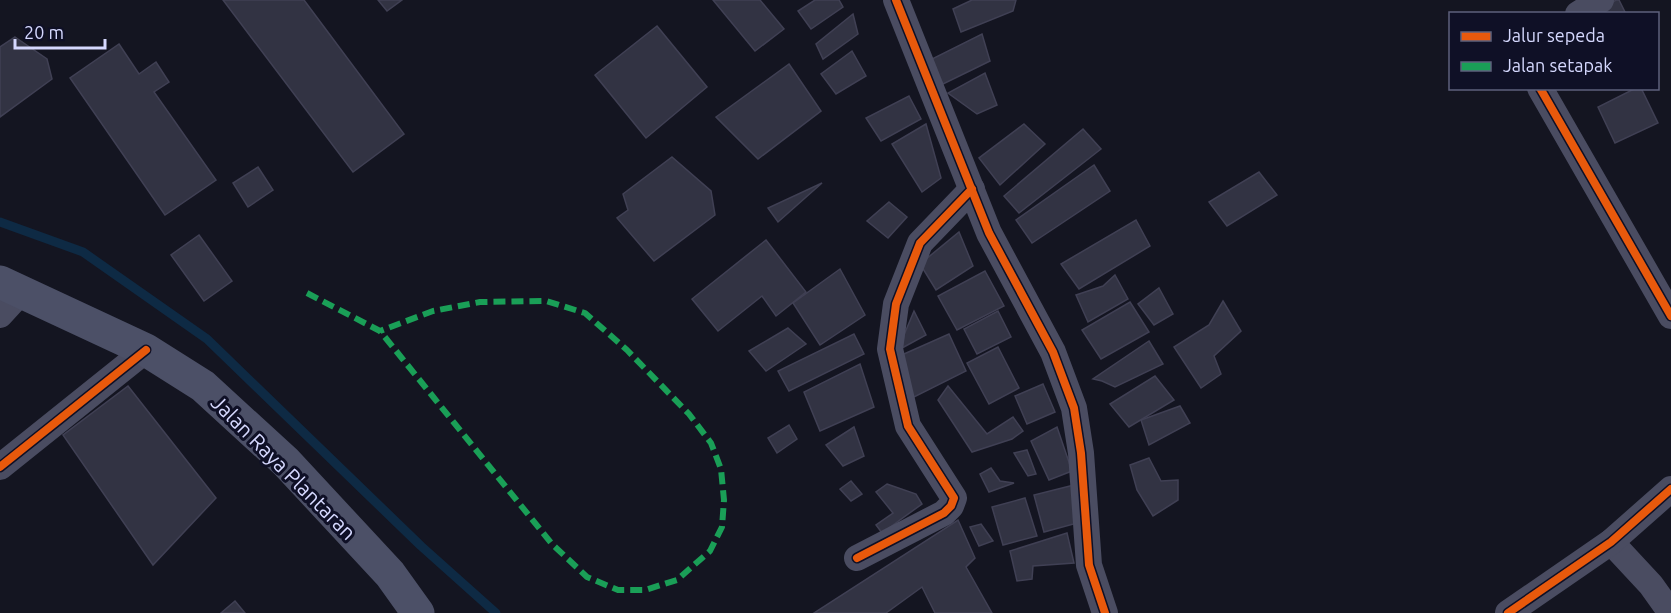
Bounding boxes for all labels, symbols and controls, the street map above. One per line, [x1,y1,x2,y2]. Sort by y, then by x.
scale bar [15,12,105,50]
legend [1449,12,1659,90]
text: 20 m [24,22,64,42]
text: Jalur sepeda [1503,25,1605,45]
text: Jalan setapak [1503,55,1612,75]
street label: Jalan Raya Plantaran [207,390,361,544]

